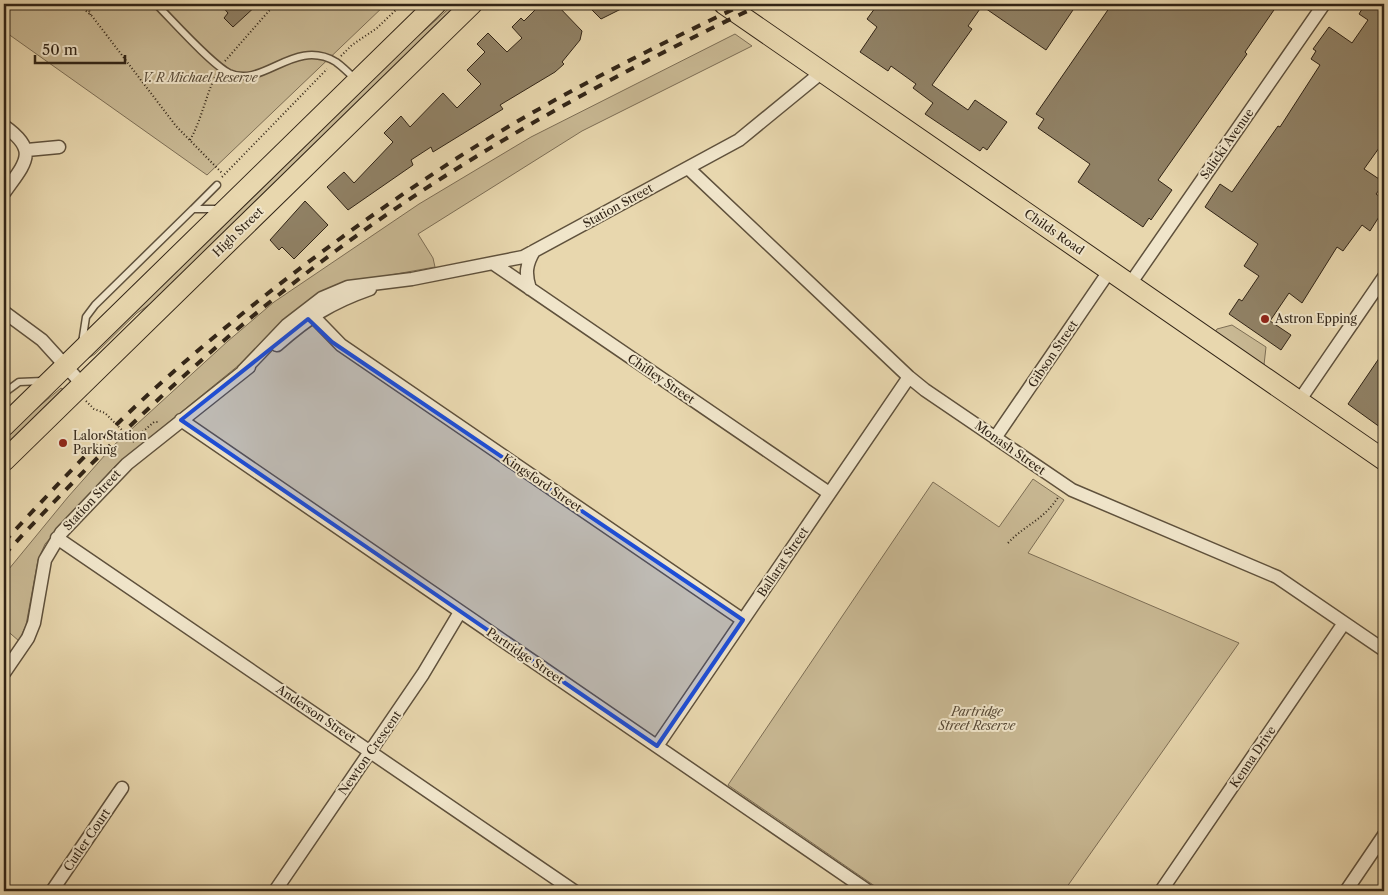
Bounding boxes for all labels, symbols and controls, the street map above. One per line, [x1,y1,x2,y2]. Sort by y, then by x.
scale bar [35,32,125,64]
text: 50 m [42,40,78,59]
park label: V. R Michael Reserve [142,70,259,85]
street label: Salicki Avenue [1197,105,1257,182]
street label: Station Street [580,180,656,231]
street label: High Street [209,203,267,260]
street label: Childs Road [1022,206,1088,258]
place label: Astron Epping [1274,311,1357,326]
marker: Astron Epping [1259,313,1271,325]
street label: Gibson Street [1025,317,1081,390]
street label: Chifley Street [625,351,698,407]
street label: Monash Street [972,418,1049,478]
place label: Lalor Station Parking [73,428,147,457]
marker: Lalor Station Parking [57,437,69,449]
street label: Kingsford Street [500,450,586,515]
street label: Station Street [60,466,124,533]
street label: Ballarat Street [754,523,812,599]
street label: Partridge Street [484,624,567,687]
street label: Anderson Street [273,681,360,746]
park label: Partridge Street Reserve [938,704,1017,733]
street label: Newton Crescent [335,707,405,798]
street label: Kenna Drive [1226,723,1279,790]
street label: Cutler Court [60,805,113,874]

